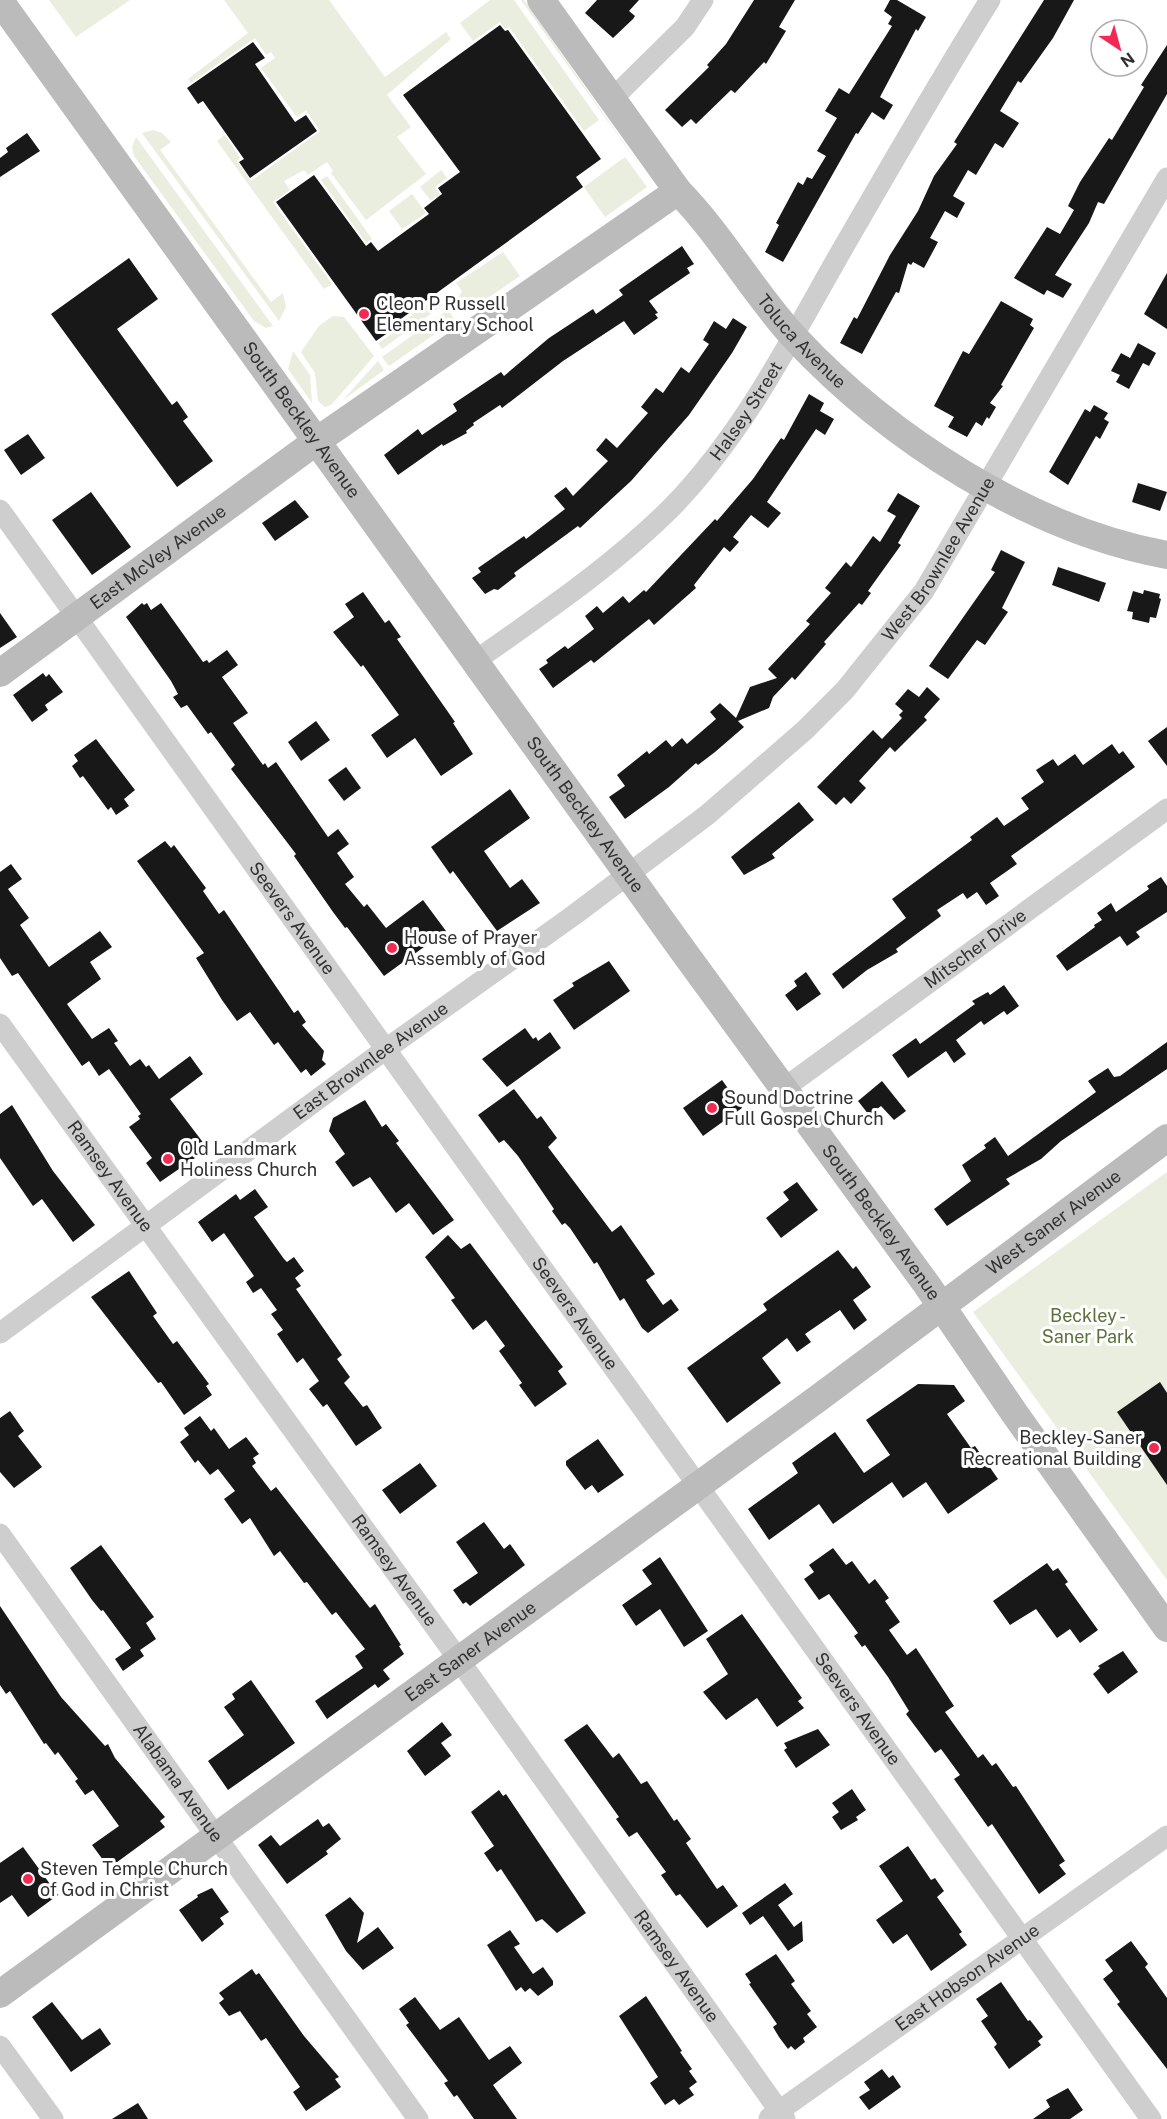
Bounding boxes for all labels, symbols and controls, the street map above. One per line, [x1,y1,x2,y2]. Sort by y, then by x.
north arrow [1089,18,1149,78]
text: N [1117,48,1138,71]
street label: Toluca Avenue [753,290,851,393]
place label: Cleon P Russell Elementary School [376,293,534,335]
marker: Cleon P Russell Elementary School [357,307,371,321]
street label: South Beckley Avenue [238,337,365,502]
street label: Halsey Street [705,357,786,464]
street label: West Brownlee Avenue [877,473,999,645]
street label: East McVey Avenue [86,500,230,613]
street label: South Beckley Avenue [522,732,649,896]
street label: Seevers Avenue [245,858,340,978]
street label: Mitscher Drive [920,904,1030,993]
place label: House of Prayer Assembly of God [404,927,545,969]
marker: House of Prayer Assembly of God [385,941,399,955]
street label: East Brownlee Avenue [289,997,452,1124]
place label: Sound Doctrine Full Gospel Church [724,1087,884,1129]
marker: Sound Doctrine Full Gospel Church [705,1101,719,1115]
street label: Ramsey Avenue [63,1116,158,1236]
place label: Old Landmark Holiness Church [180,1138,317,1180]
street label: South Beckley Avenue [818,1140,945,1304]
marker: Old Landmark Holiness Church [161,1152,175,1166]
street label: West Saner Avenue [982,1165,1125,1279]
street label: Seevers Avenue [528,1253,623,1374]
park label: Beckley - Saner Park [1042,1305,1134,1347]
place label: Beckley-Saner Recreational Building [963,1427,1142,1469]
marker: Beckley-Saner Recreational Building [1147,1441,1161,1455]
street label: Ramsey Avenue [348,1510,442,1630]
street label: East Saner Avenue [401,1596,540,1706]
street label: Seevers Avenue [811,1648,905,1769]
street label: Alabama Avenue [129,1719,228,1846]
place label: Steven Temple Church of God in Christ [40,1858,228,1900]
marker: Steven Temple Church of God in Christ [21,1872,35,1886]
street label: Ramsey Avenue [630,1906,724,2026]
street label: East Hobson Avenue [891,1919,1043,2035]

